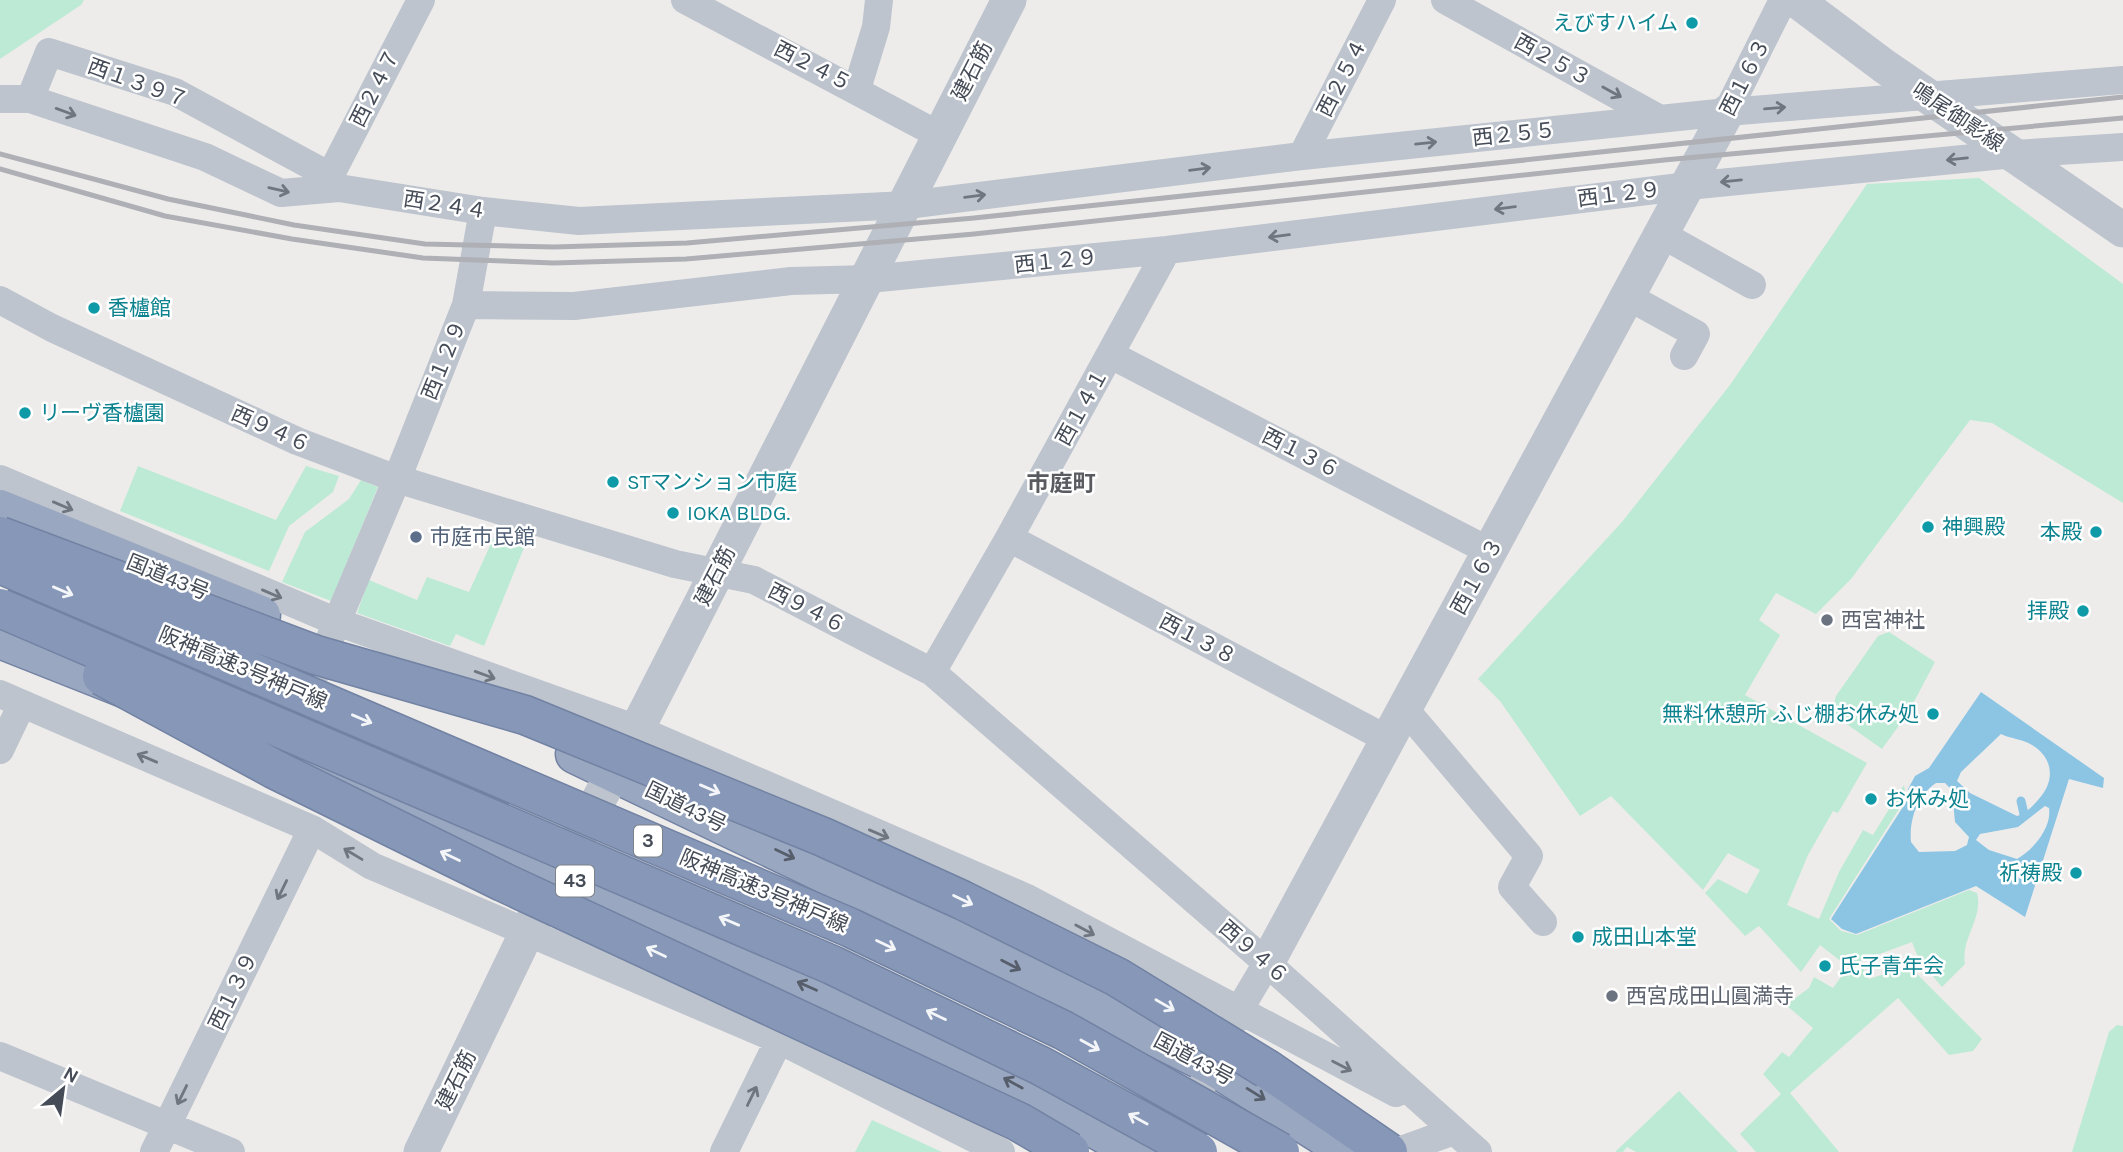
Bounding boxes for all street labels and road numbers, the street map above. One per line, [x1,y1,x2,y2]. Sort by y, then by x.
street label: 西２５３ [1510,29,1596,91]
street label: 西１６３ [1715,34,1775,120]
street label: 西２５４ [1312,35,1372,121]
street label: 西２４５ [770,36,856,96]
street label: 建石筋 [947,37,997,105]
street label: 西２４７ [345,45,405,131]
street label: 西１３９７ [85,54,191,112]
street label: 鳴尾御影線 [1908,78,2008,156]
street label: 西２５５ [1471,118,1557,150]
street label: 西１２９ [1576,177,1662,211]
street label: 西２４４ [402,187,488,223]
street label: 西１２９ [1013,245,1099,277]
street label: 西１２９ [417,317,471,403]
street label: 西１４１ [1051,364,1113,450]
street label: 西９４６ [228,401,314,457]
street label: 西１３６ [1258,423,1344,483]
street label: 西１６３ [1446,533,1508,619]
street label: 建石筋 [690,542,740,610]
street label: 国道43号 [123,550,213,604]
street label: 西９４６ [764,578,850,638]
street label: 西１３８ [1155,609,1241,669]
street label: 阪神高速3号神戸線 [155,622,331,714]
street label: 国道43号 [642,777,730,837]
road number: 3 [634,826,662,856]
street label: 阪神高速3号神戸線 [676,845,852,937]
road number: 43 [556,866,594,897]
street label: 西９４６ [1214,915,1294,989]
street label: 西１３９ [204,948,262,1034]
street label: 国道43号 [1150,1028,1238,1090]
street label: 建石筋 [431,1046,481,1114]

